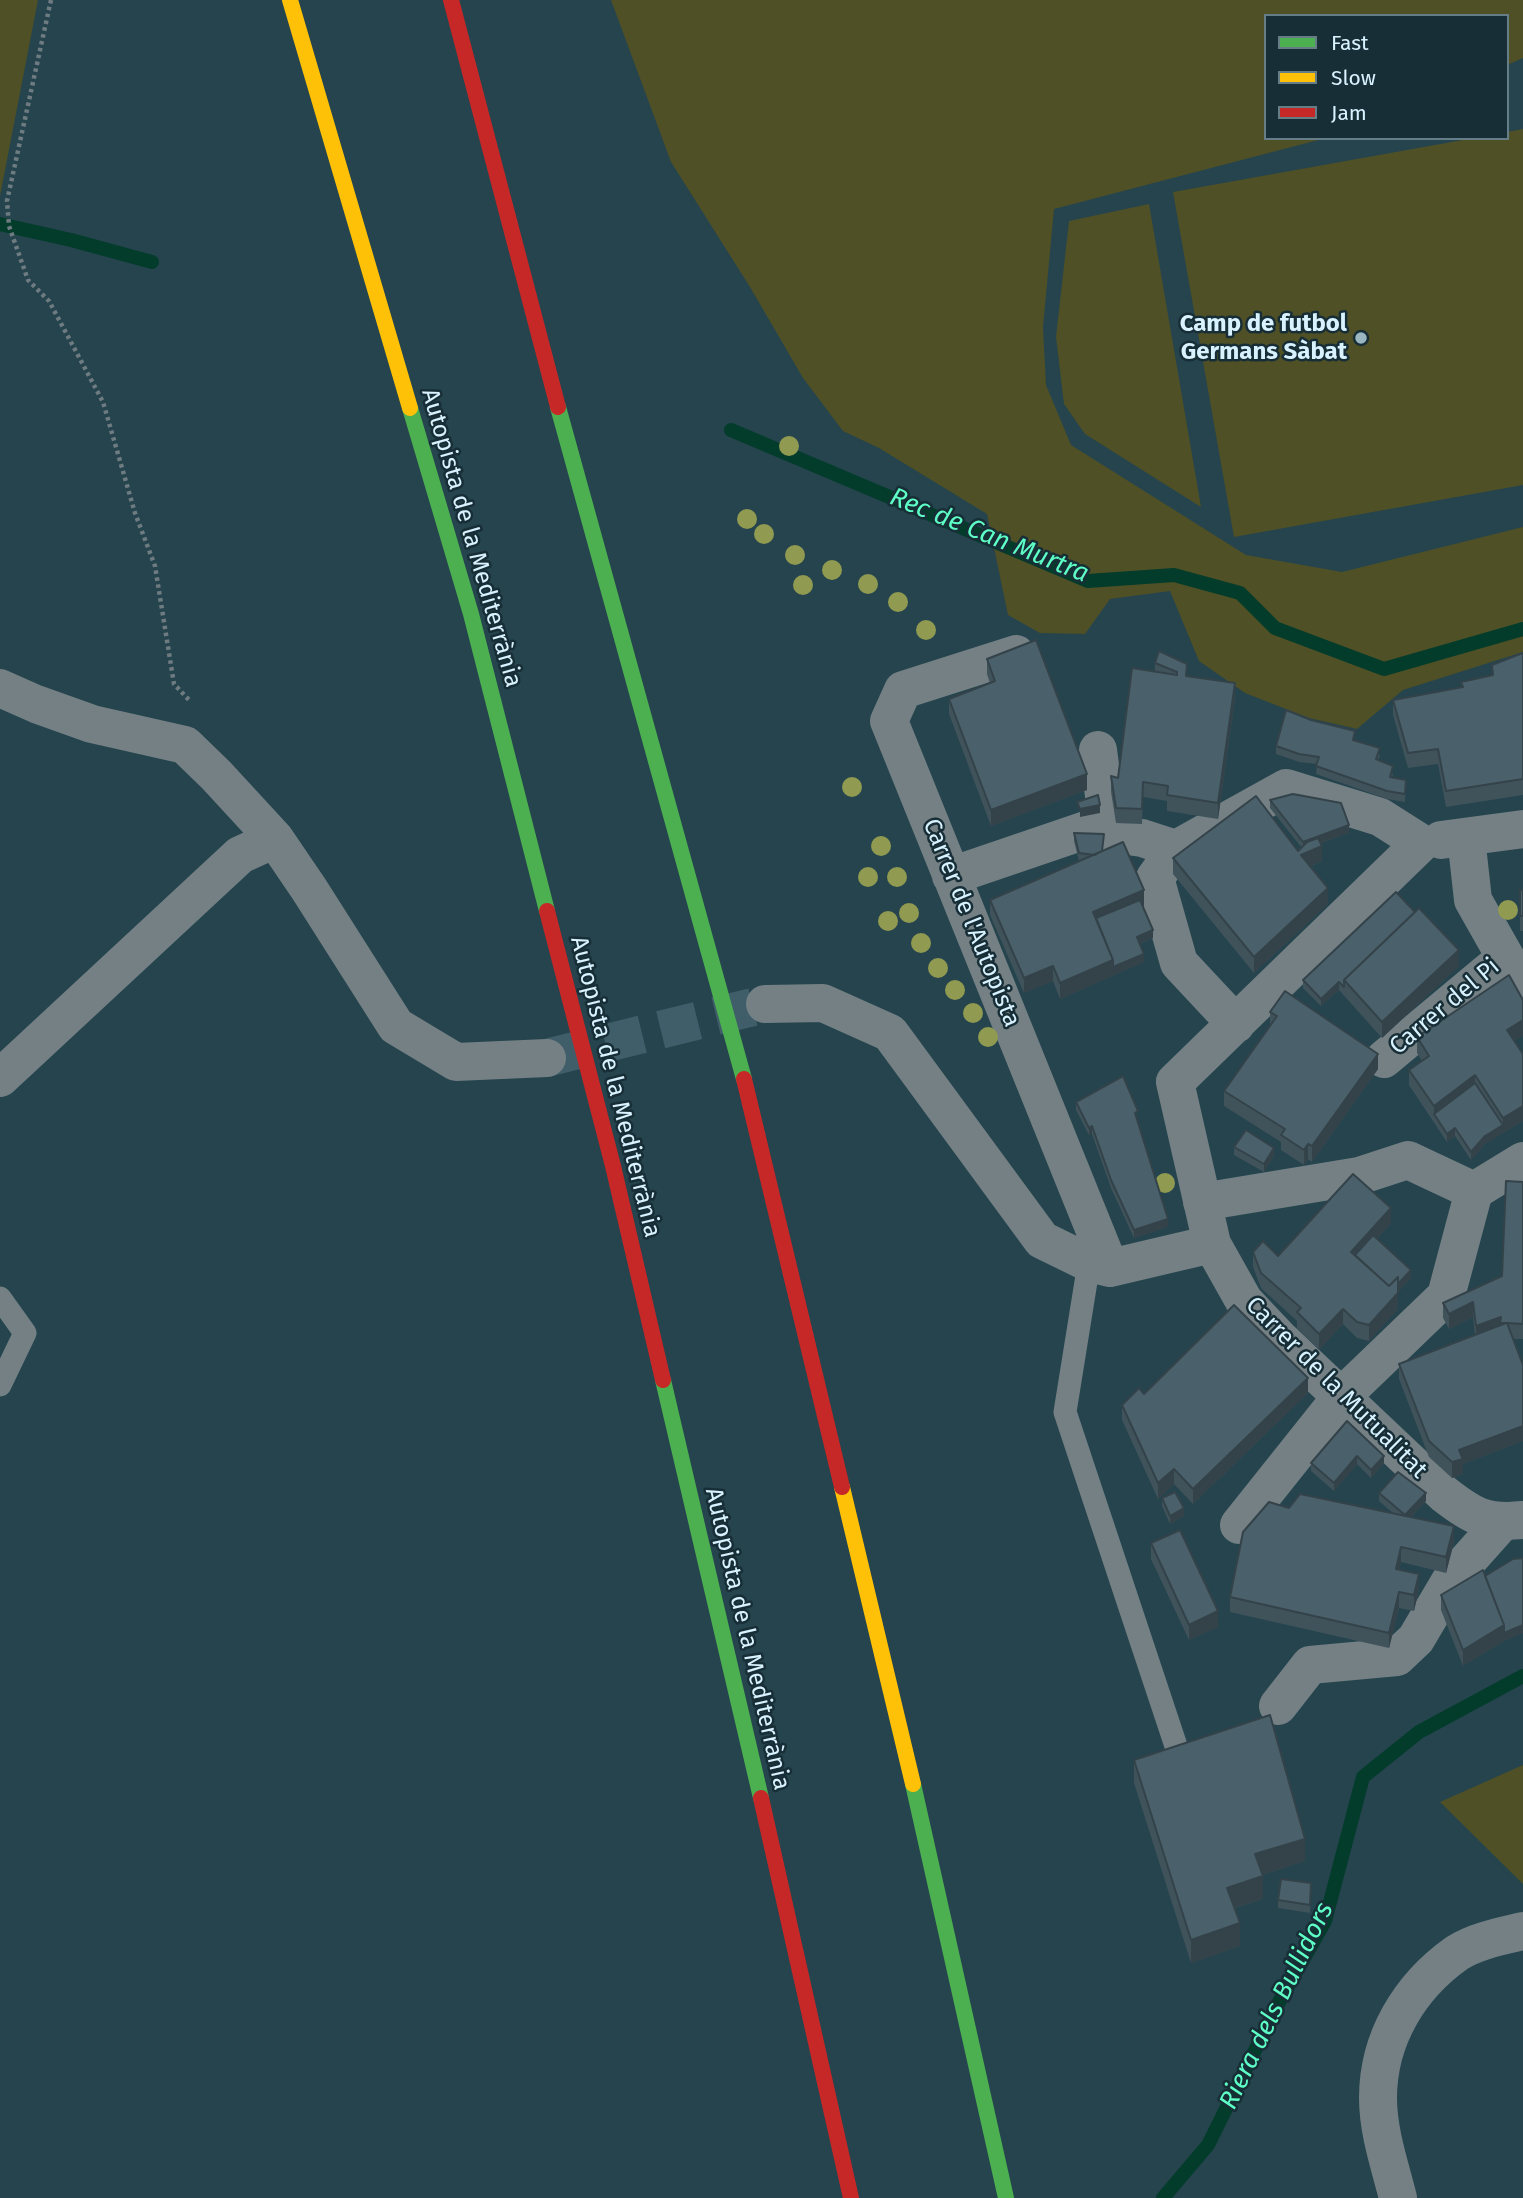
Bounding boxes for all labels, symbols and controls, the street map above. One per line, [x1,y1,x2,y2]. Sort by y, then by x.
legend [1264,14,1509,140]
text: Fast [1331,30,1369,56]
text: Slow [1331,65,1376,91]
text: Jam [1331,100,1367,126]
place label: Camp de futbol Germans Sàbat [1180,310,1347,366]
marker: Camp de futbol Germans Sàbat [1353,330,1369,346]
street label: Autopista de la Mediterrània [415,385,527,691]
water label: Rec de Can Murtra [885,482,1093,590]
street label: Carrer de l'Autopista [916,815,1026,1031]
street label: Autopista de la Mediterrània [564,934,666,1240]
street label: Carrer del Pi [1384,953,1506,1061]
street label: Carrer de la Mutualitat [1239,1291,1433,1485]
street label: Autopista de la Mediterrània [698,1485,796,1793]
water label: Riera dels Bullidors [1213,1897,1341,2115]

